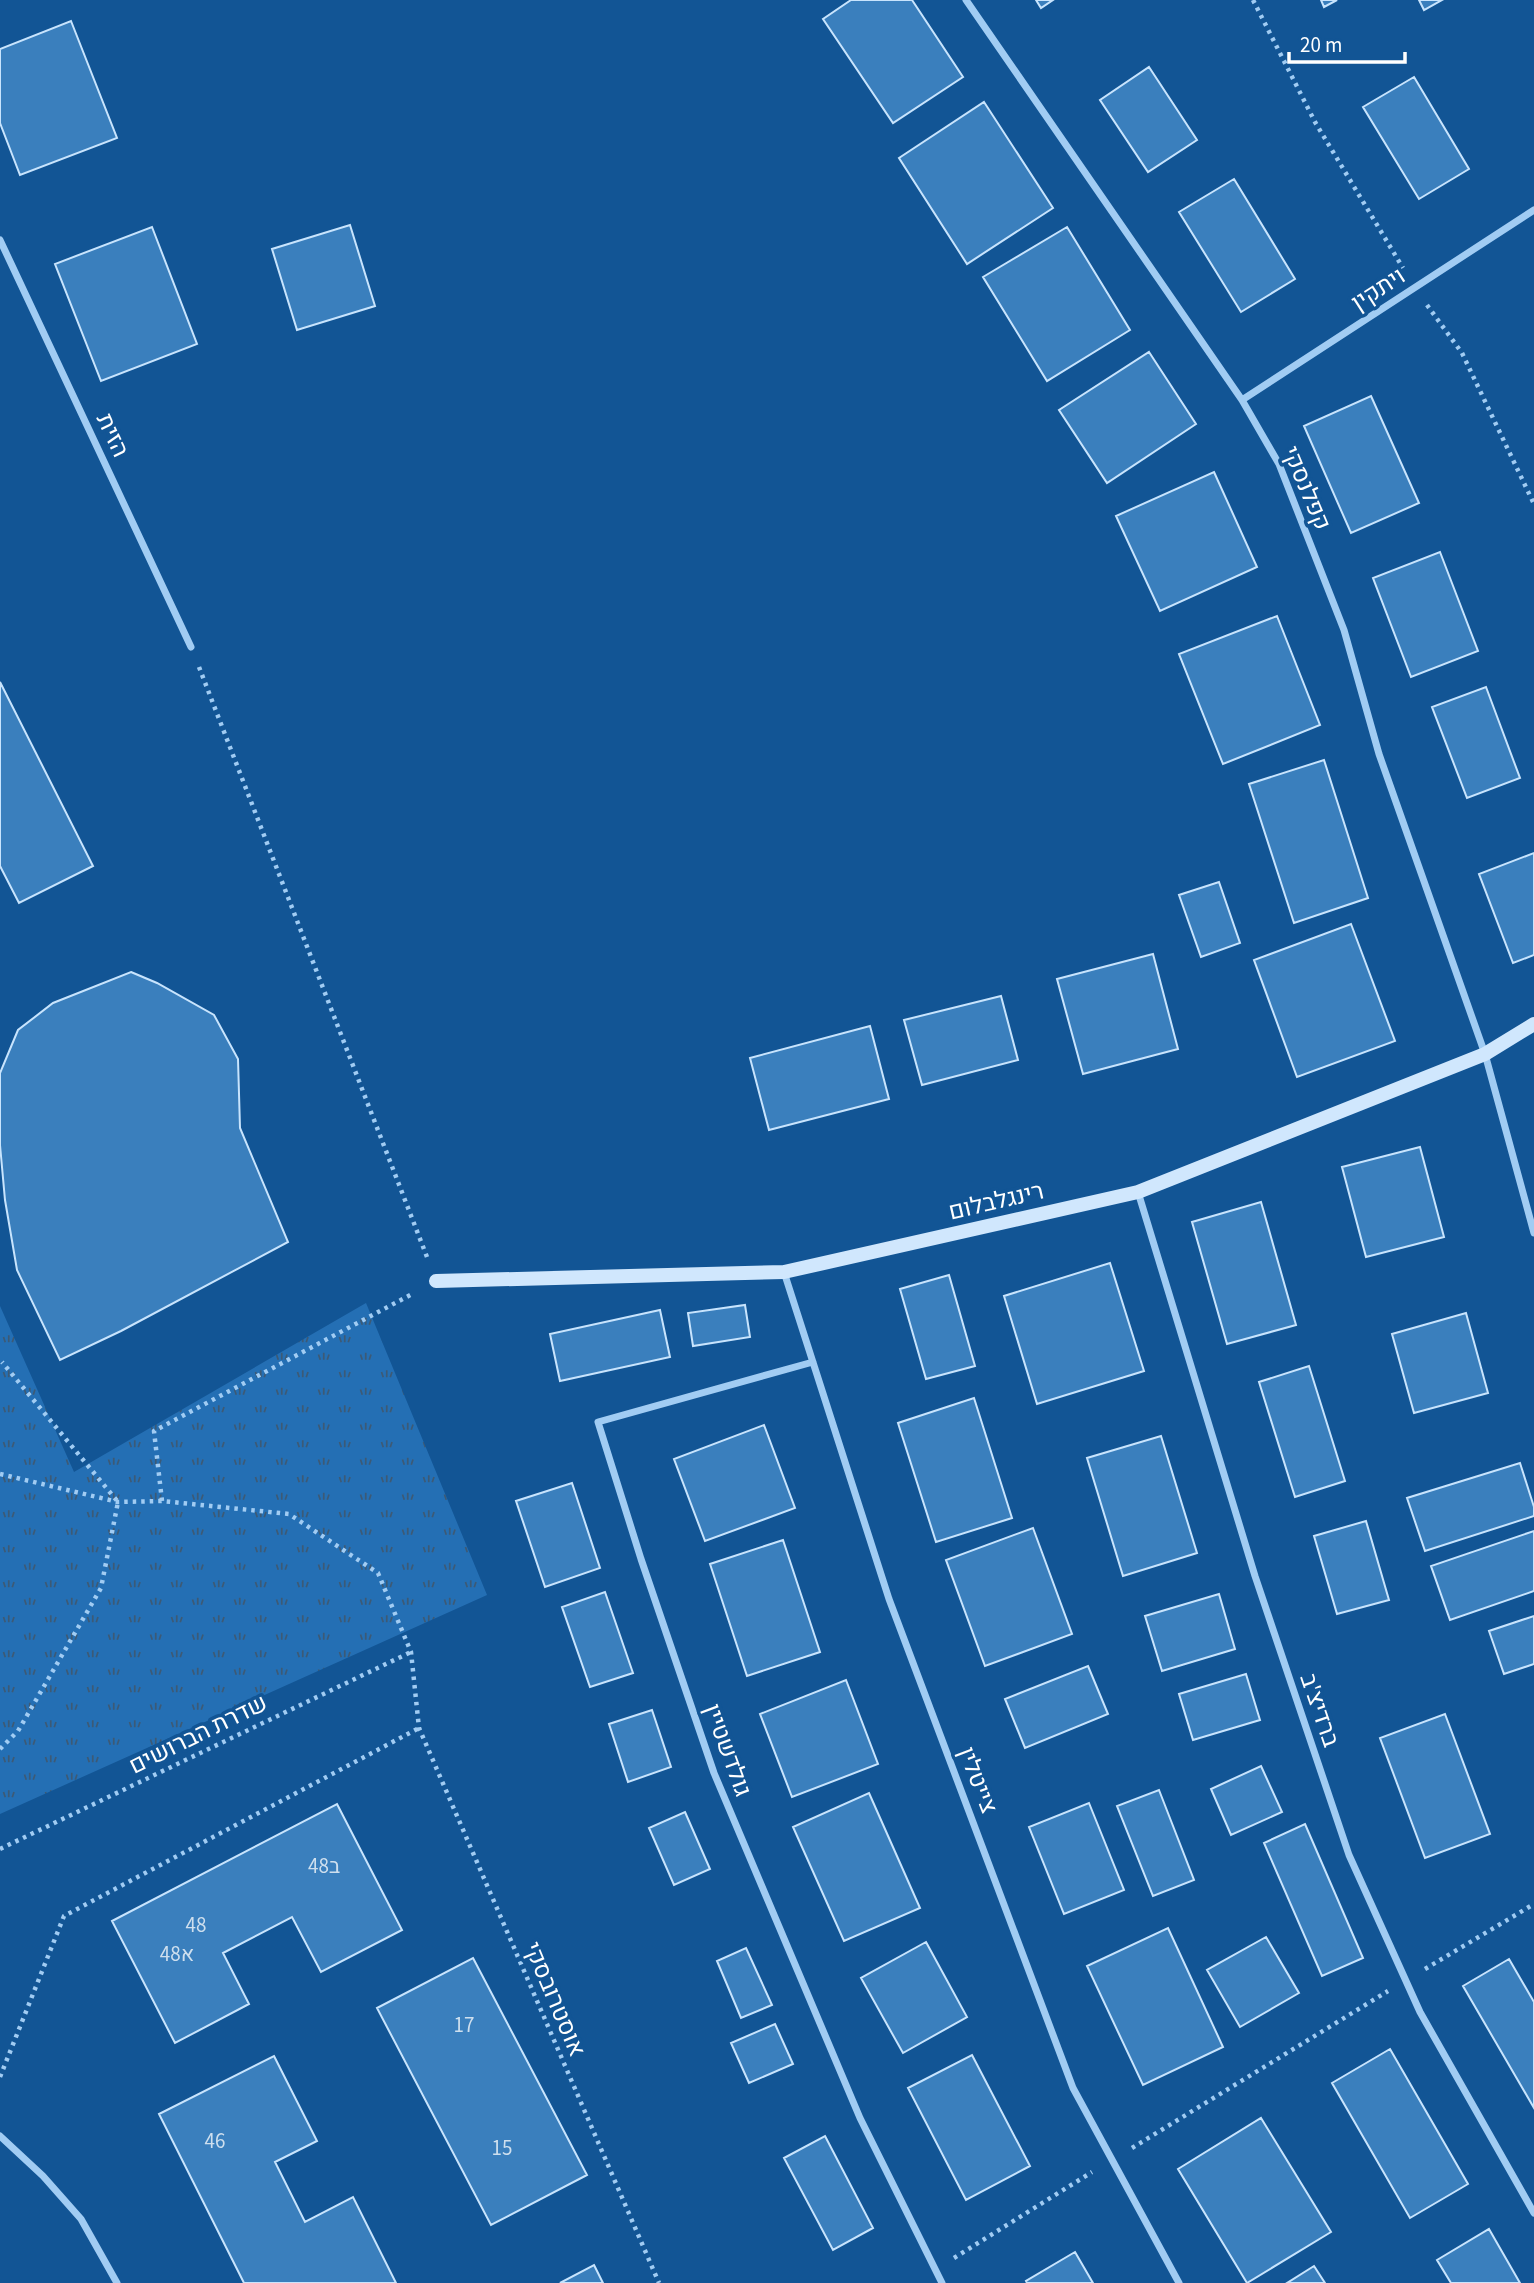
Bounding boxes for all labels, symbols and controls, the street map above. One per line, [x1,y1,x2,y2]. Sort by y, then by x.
scale bar [1289,21,1404,65]
text: 20 m [1300,30,1342,60]
street label: ויתקין [1344,259,1412,320]
street label: הזית [87,408,138,463]
street label: קפלנסקי [1273,441,1340,536]
street label: רינגלבלום [945,1174,1047,1229]
street label: ברדיצ'ב [1291,1669,1349,1752]
street label: שדרת הברושים [123,1686,273,1783]
street label: גולדשטיין [695,1699,760,1801]
street label: צייטלין [949,1742,1006,1819]
house number: 48ב [308,1851,340,1881]
house number: 48 [186,1910,206,1940]
street label: אוסטרובסקי [515,1936,594,2062]
house number: 48א [160,1939,194,1969]
house number: 17 [454,2010,474,2040]
house number: 46 [205,2126,225,2156]
house number: 15 [492,2133,512,2163]

